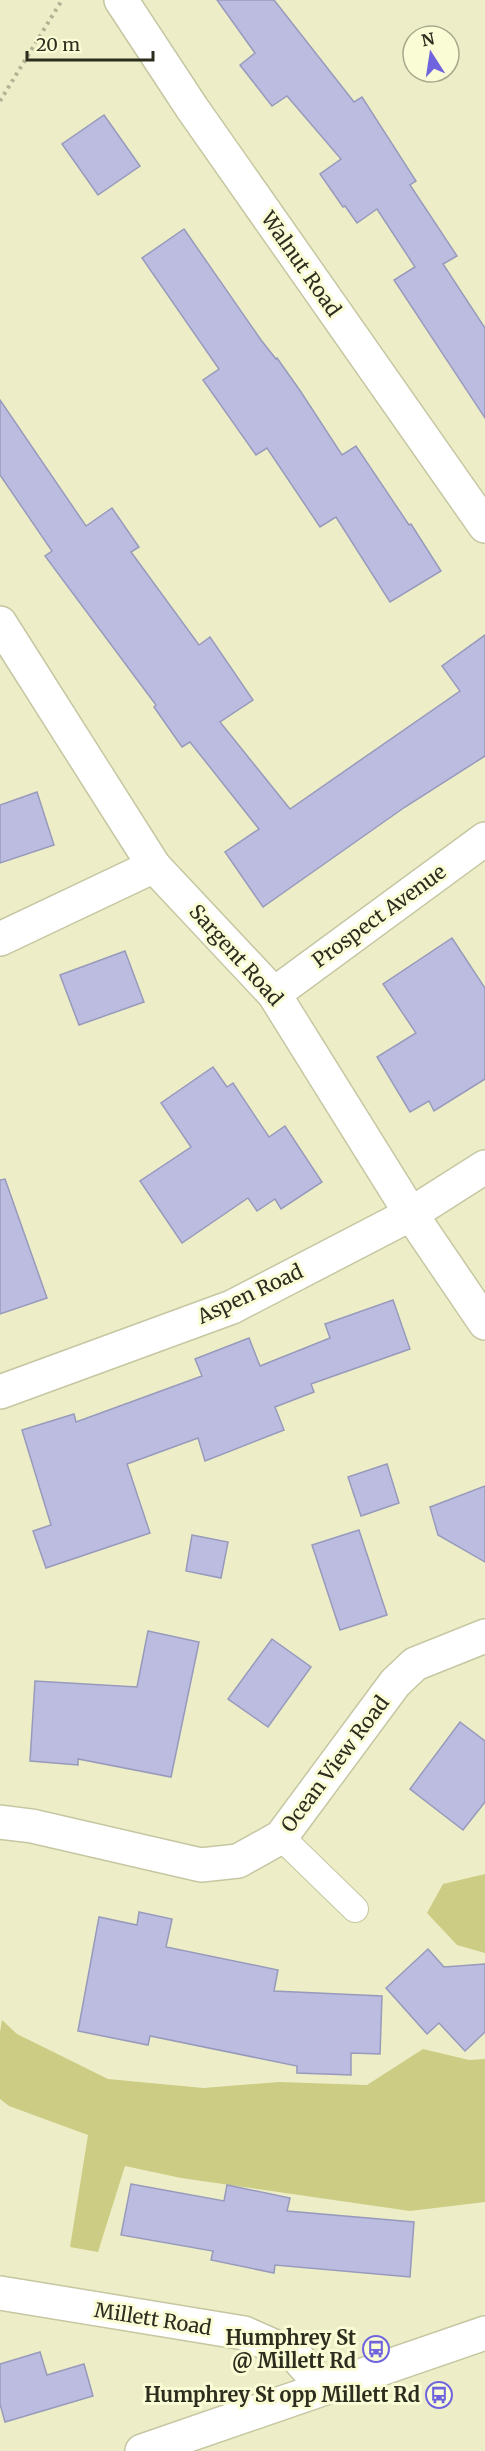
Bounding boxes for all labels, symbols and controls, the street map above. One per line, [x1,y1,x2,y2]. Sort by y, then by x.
scale bar [27,24,153,62]
north arrow [401,24,461,84]
text: N [420,28,436,50]
text: 20 m [36,33,80,56]
street label: Walnut Road [255,206,347,321]
street label: Prospect Avenue [307,859,450,972]
street label: Sargent Road [184,899,288,1011]
street label: Aspen Road [192,1258,307,1329]
street label: Ocean View Road [275,1691,394,1837]
street label: Millett Road [93,2297,213,2340]
place label: Humphrey St @ Millett Rd [226,2325,356,2373]
bus stop icon: Humphrey St @ Millett Rd [361,2334,391,2364]
bus stop icon: Humphrey St opp Millett Rd [424,2380,454,2410]
place label: Humphrey St opp Millett Rd [144,2382,420,2407]

